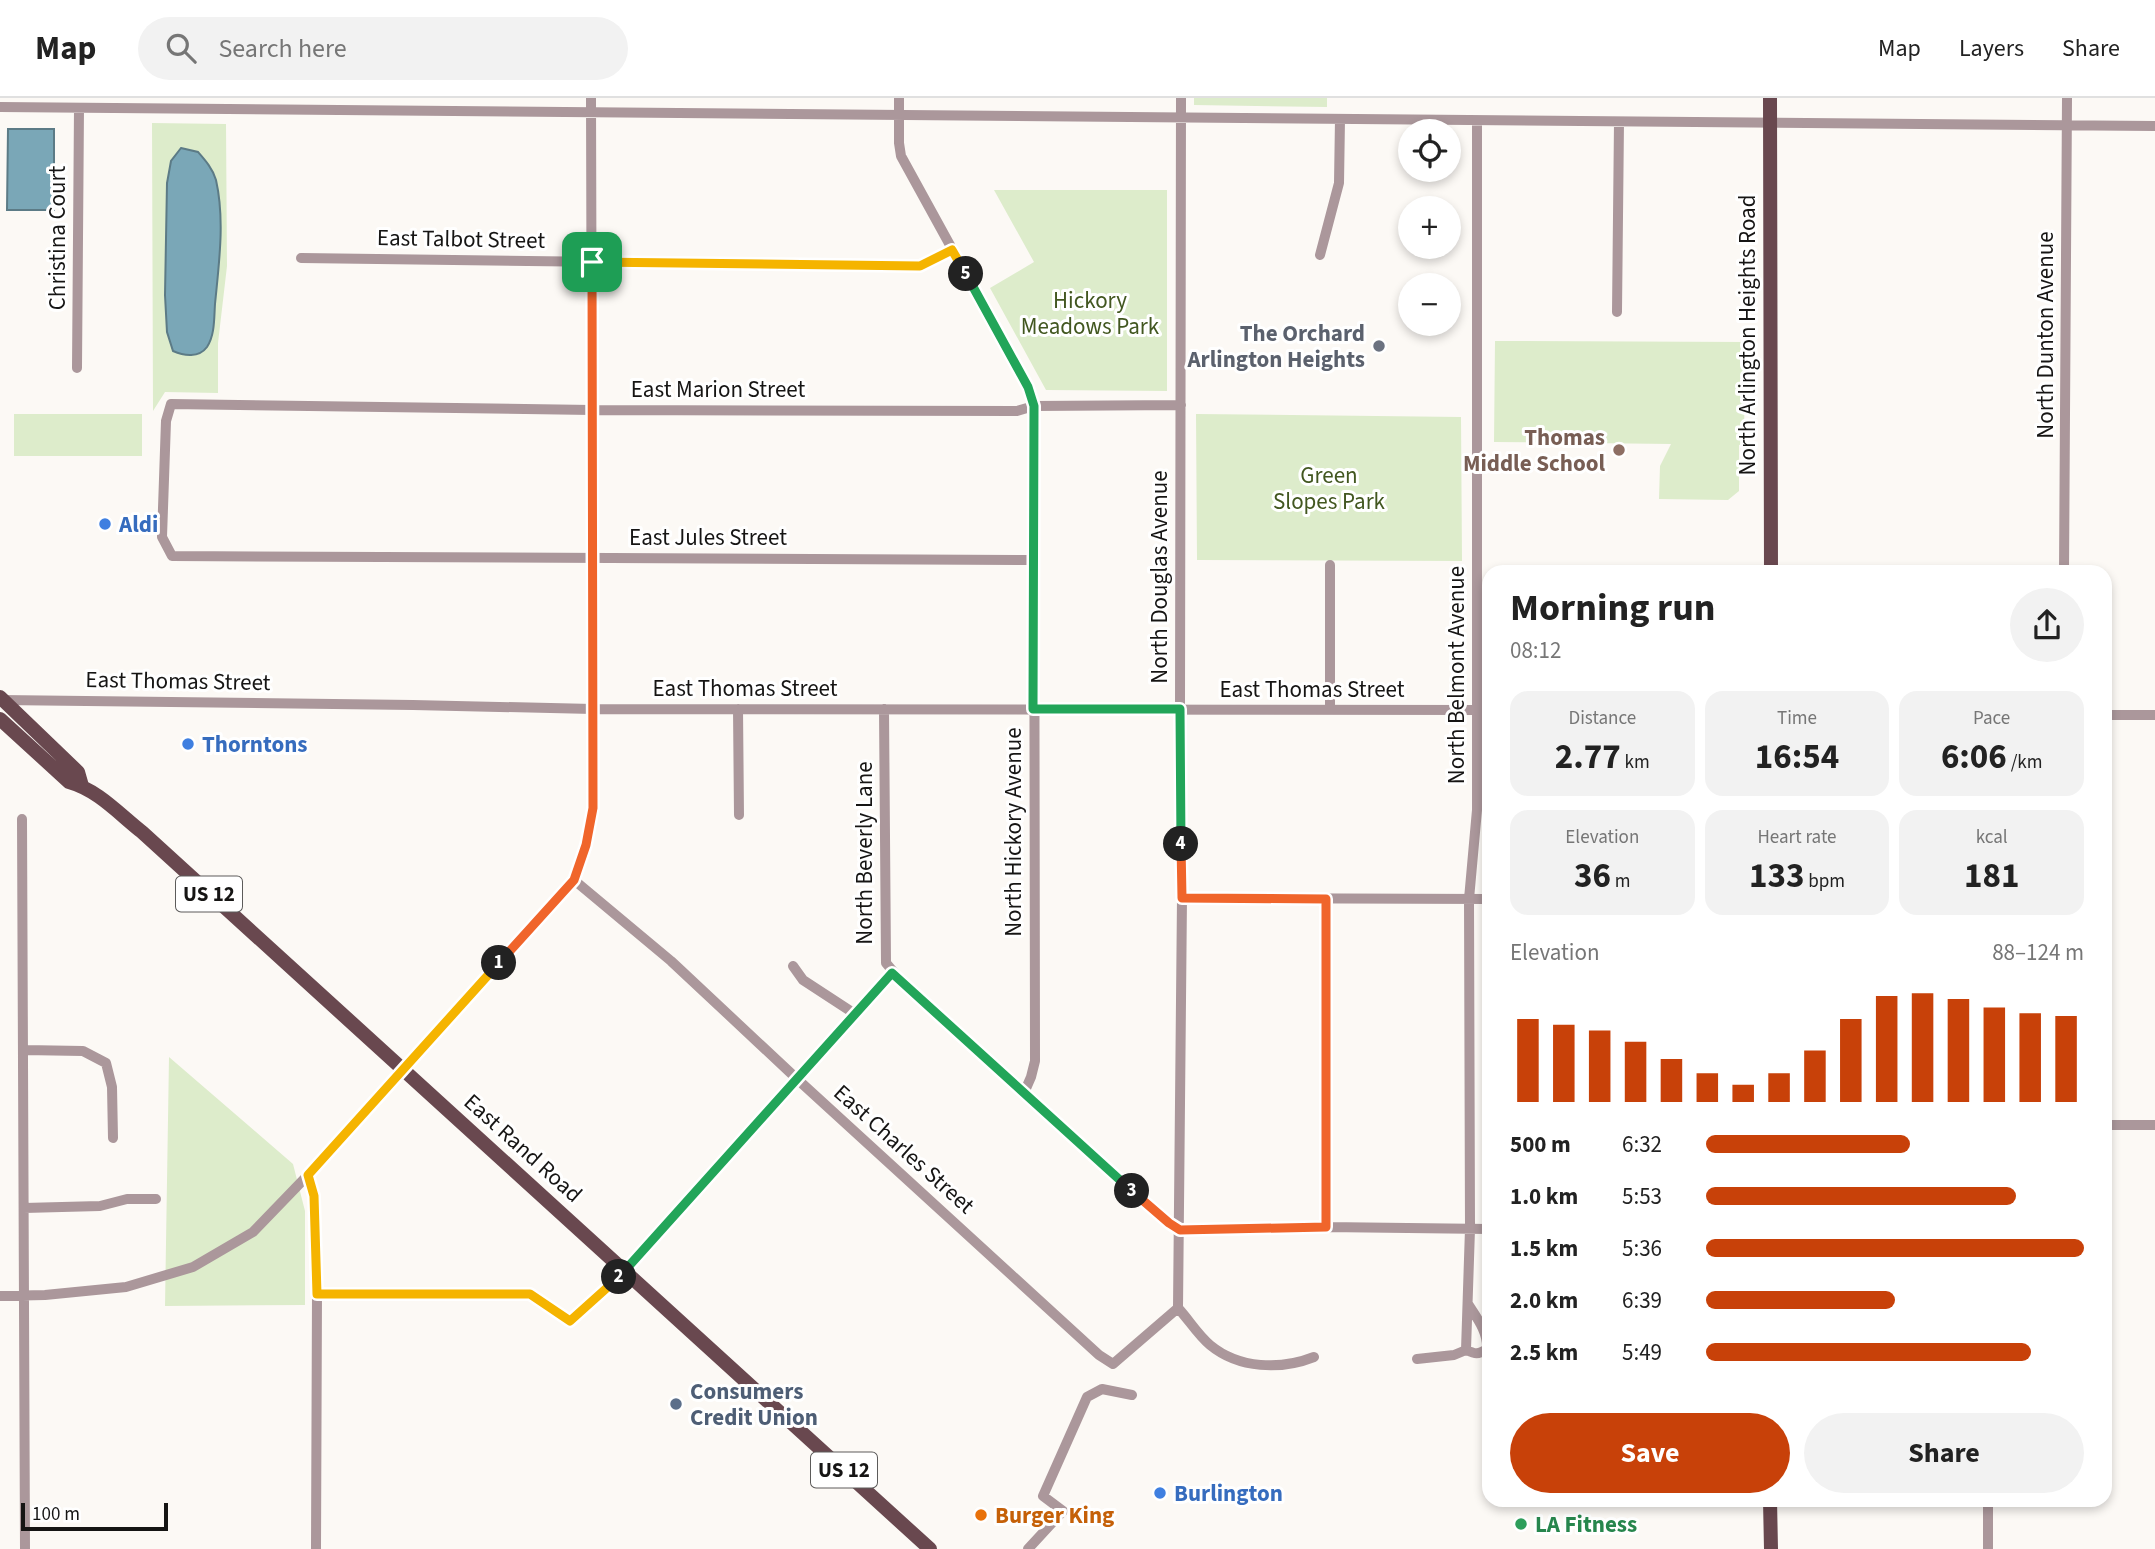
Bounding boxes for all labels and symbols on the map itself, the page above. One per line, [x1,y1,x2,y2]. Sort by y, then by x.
street label: Christina Court [41,166,74,310]
street label: North Arlington Heights Road [1731,195,1764,475]
street label: East Talbot Street [377,221,546,257]
street label: North Dunton Avenue [2029,231,2062,439]
pin [562,232,622,292]
pin: 5 [948,256,984,292]
park label: Hickory Meadows Park [1021,284,1160,343]
place label: The Orchard Arlington Heights [1186,317,1365,376]
marker: The Orchard Arlington Heights [1371,338,1387,354]
street label: East Marion Street [631,373,805,406]
place label: Thomas Middle School [1463,421,1605,480]
marker: Thomas Middle School [1611,442,1627,458]
park label: Green Slopes Park [1273,459,1386,518]
street label: North Douglas Avenue [1143,470,1176,684]
place label: Aldi [118,508,158,541]
marker: Aldi [97,516,113,532]
street label: East Jules Street [629,521,787,554]
street label: North Belmont Avenue [1440,566,1473,784]
street label: East Thomas Street [85,663,271,699]
street label: East Thomas Street [652,672,838,705]
street label: East Thomas Street [1219,673,1405,706]
street label: North Hickory Avenue [997,727,1030,937]
place label: Thorntons [202,728,308,761]
marker: Thorntons [180,736,196,752]
street label: North Beverly Lane [848,761,881,945]
pin: 4 [1164,826,1198,862]
road number: US 12 [176,876,242,912]
pin: 1 [482,946,516,980]
street label: East Charles Street [826,1077,982,1222]
street label: East Rand Road [457,1086,589,1210]
pin: 3 [1114,1174,1150,1208]
pin: 2 [602,1260,636,1294]
place label: Consumers Credit Union [690,1375,818,1434]
marker: Consumers Credit Union [668,1396,684,1412]
road number: US 12 [811,1452,877,1488]
place label: Burlington [1174,1477,1283,1510]
marker: Burlington [1152,1485,1168,1501]
place label: Burger King [995,1499,1114,1532]
scale bar [21,1500,168,1532]
marker: Burger King [973,1507,989,1523]
place label: LA Fitness [1535,1508,1637,1541]
marker: LA Fitness [1513,1516,1529,1532]

